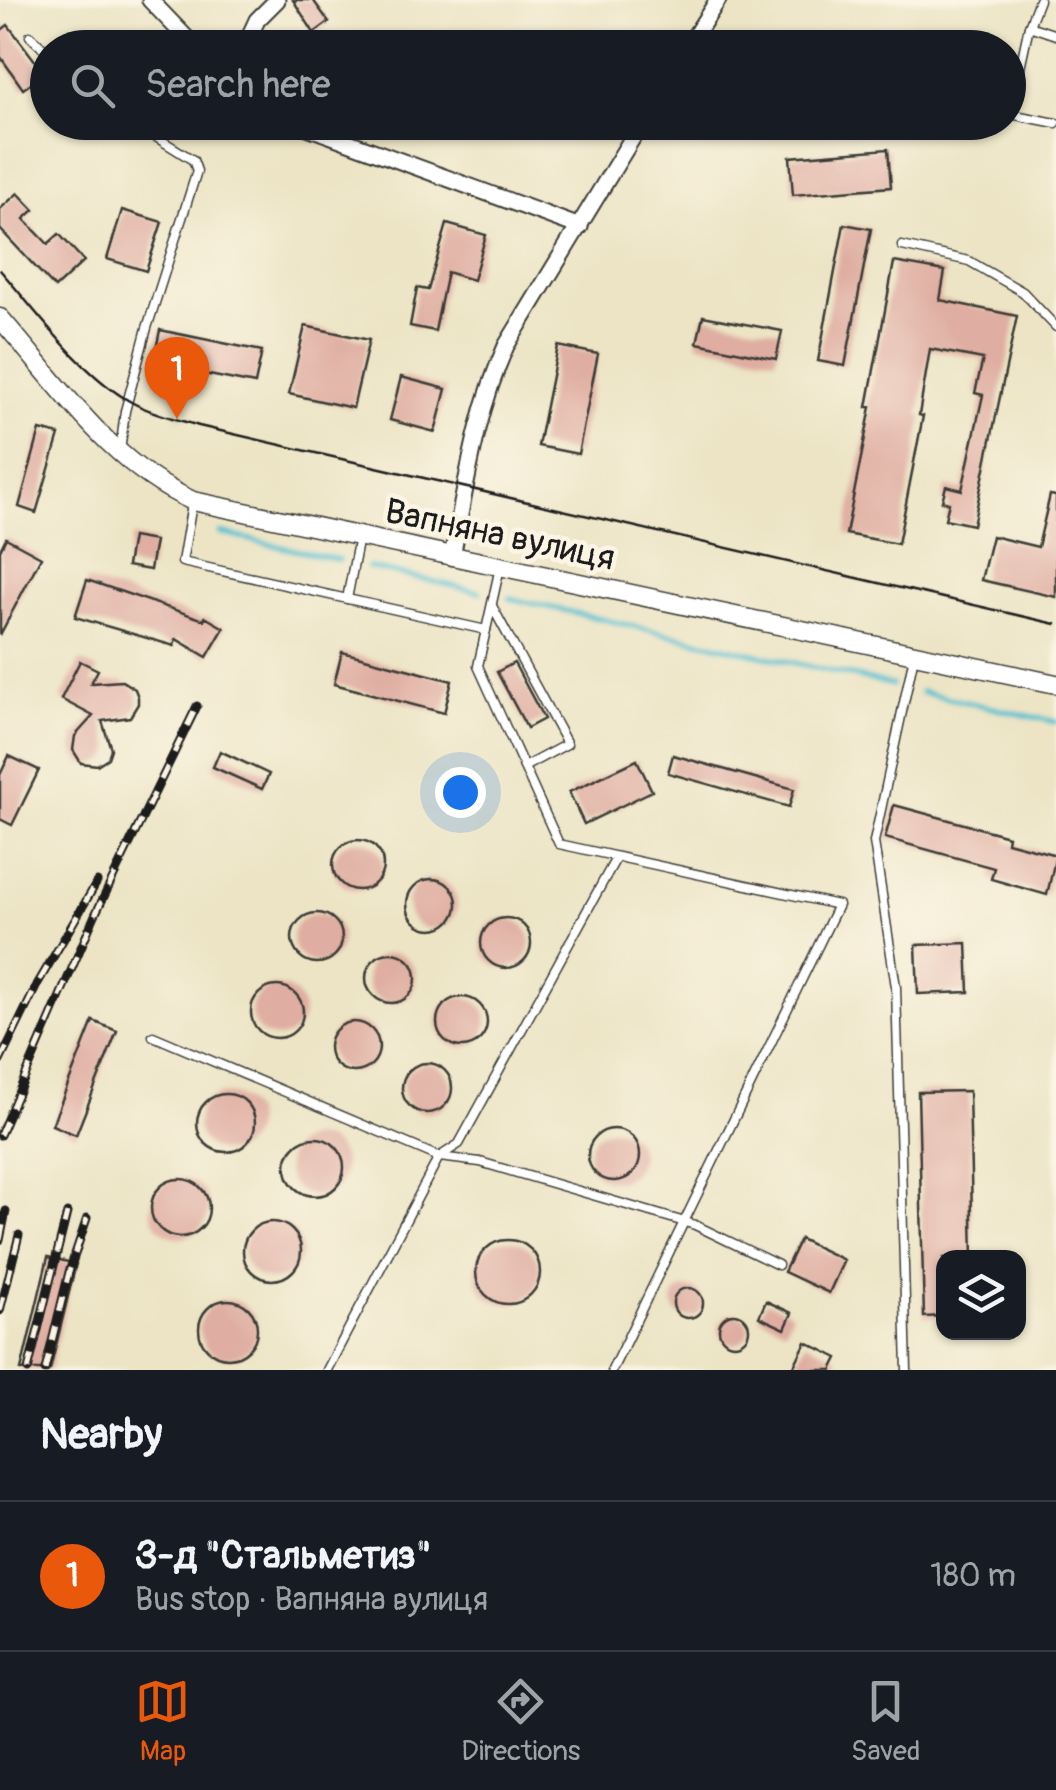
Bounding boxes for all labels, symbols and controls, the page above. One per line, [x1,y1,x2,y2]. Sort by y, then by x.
search box [30,30,1026,140]
icon: search [65,58,120,113]
text: Search here [145,61,331,109]
pin: 1 [144,336,210,419]
street label: Вапняна вулиця [381,489,619,581]
your location [435,767,486,818]
map controls [936,1250,1026,1340]
button: layers [936,1250,1026,1340]
text: Nearby [40,1409,162,1461]
text: З-д "Стальметиз" [135,1532,432,1580]
text: 1 [66,1556,79,1596]
text: 180 m [930,1556,1016,1596]
text: Bus stop · Вапняна вулиця [135,1580,488,1620]
tab: Map [135,1674,190,1769]
tab: Directions [461,1674,580,1769]
tab: Saved [851,1674,921,1769]

